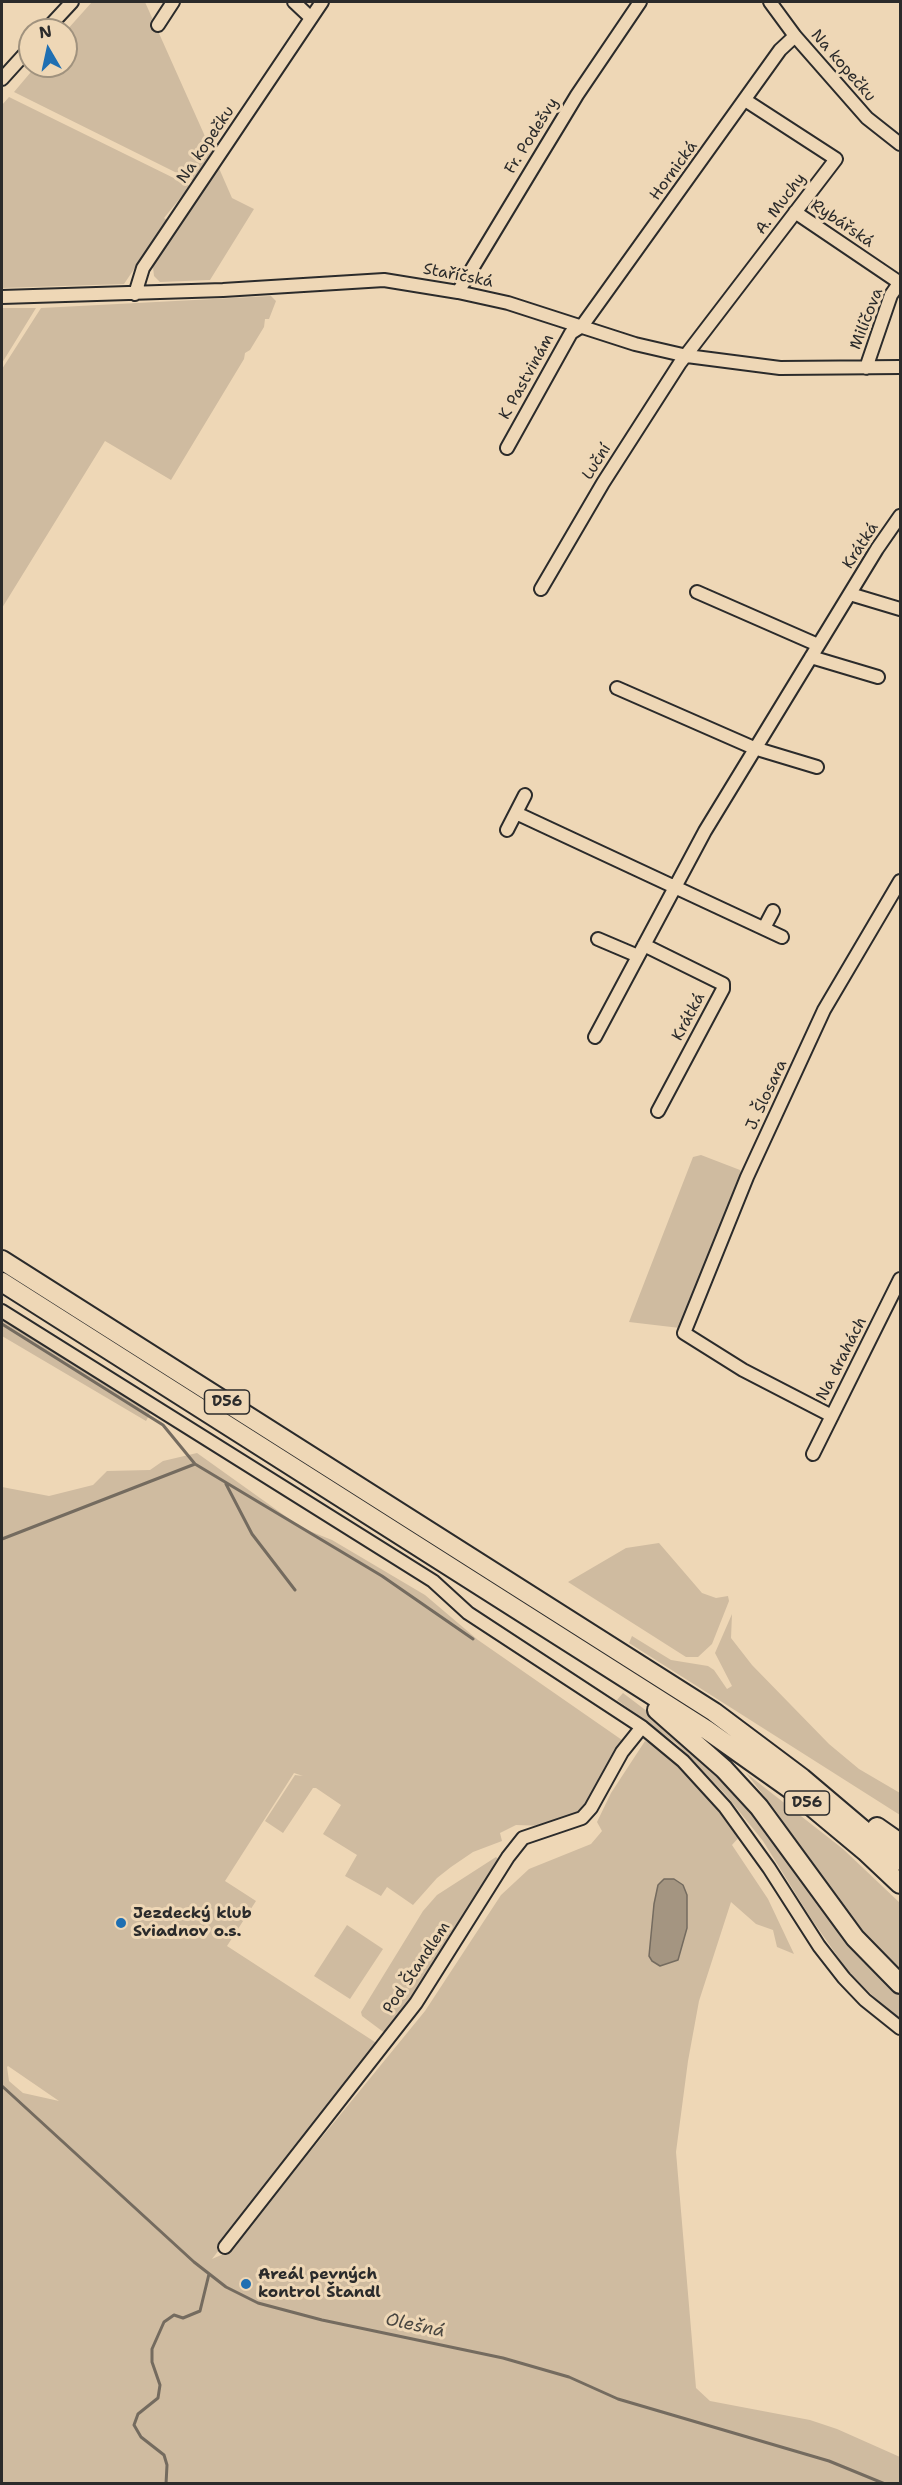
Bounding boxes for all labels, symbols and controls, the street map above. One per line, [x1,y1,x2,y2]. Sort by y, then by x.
north arrow [18,18,78,78]
text: N [38,20,53,43]
street label: Na kopečku [807,26,879,106]
street label: Fr. Podešvy [501,94,563,178]
street label: Na kopečku [173,103,239,187]
street label: Hornická [646,138,702,204]
street label: A. Muchy [752,170,810,238]
street label: Rybářská [807,196,877,252]
street label: Staříčská [421,260,495,292]
street label: Milíčova [846,285,888,353]
street label: K Pastvinám [496,331,558,423]
street label: Luční [578,440,616,484]
street label: Krátká [839,519,883,573]
street label: Krátká [668,990,710,1044]
street label: J. Šlosara [742,1057,792,1133]
street label: Na drahách [813,1314,871,1404]
road number: D56 [204,1390,250,1414]
road number: D56 [784,1791,830,1815]
place label: Jezdecký klub Sviadnov o.s. [133,1904,252,1942]
marker: Jezdecký klub Sviadnov o.s. [114,1916,128,1930]
street label: Pod Štandlem [379,1918,455,2018]
place label: Areál pevných kontrol Štandl [258,2265,381,2303]
marker: Areál pevných kontrol Štandl [239,2277,253,2291]
water label: Olešná [383,2309,447,2343]

